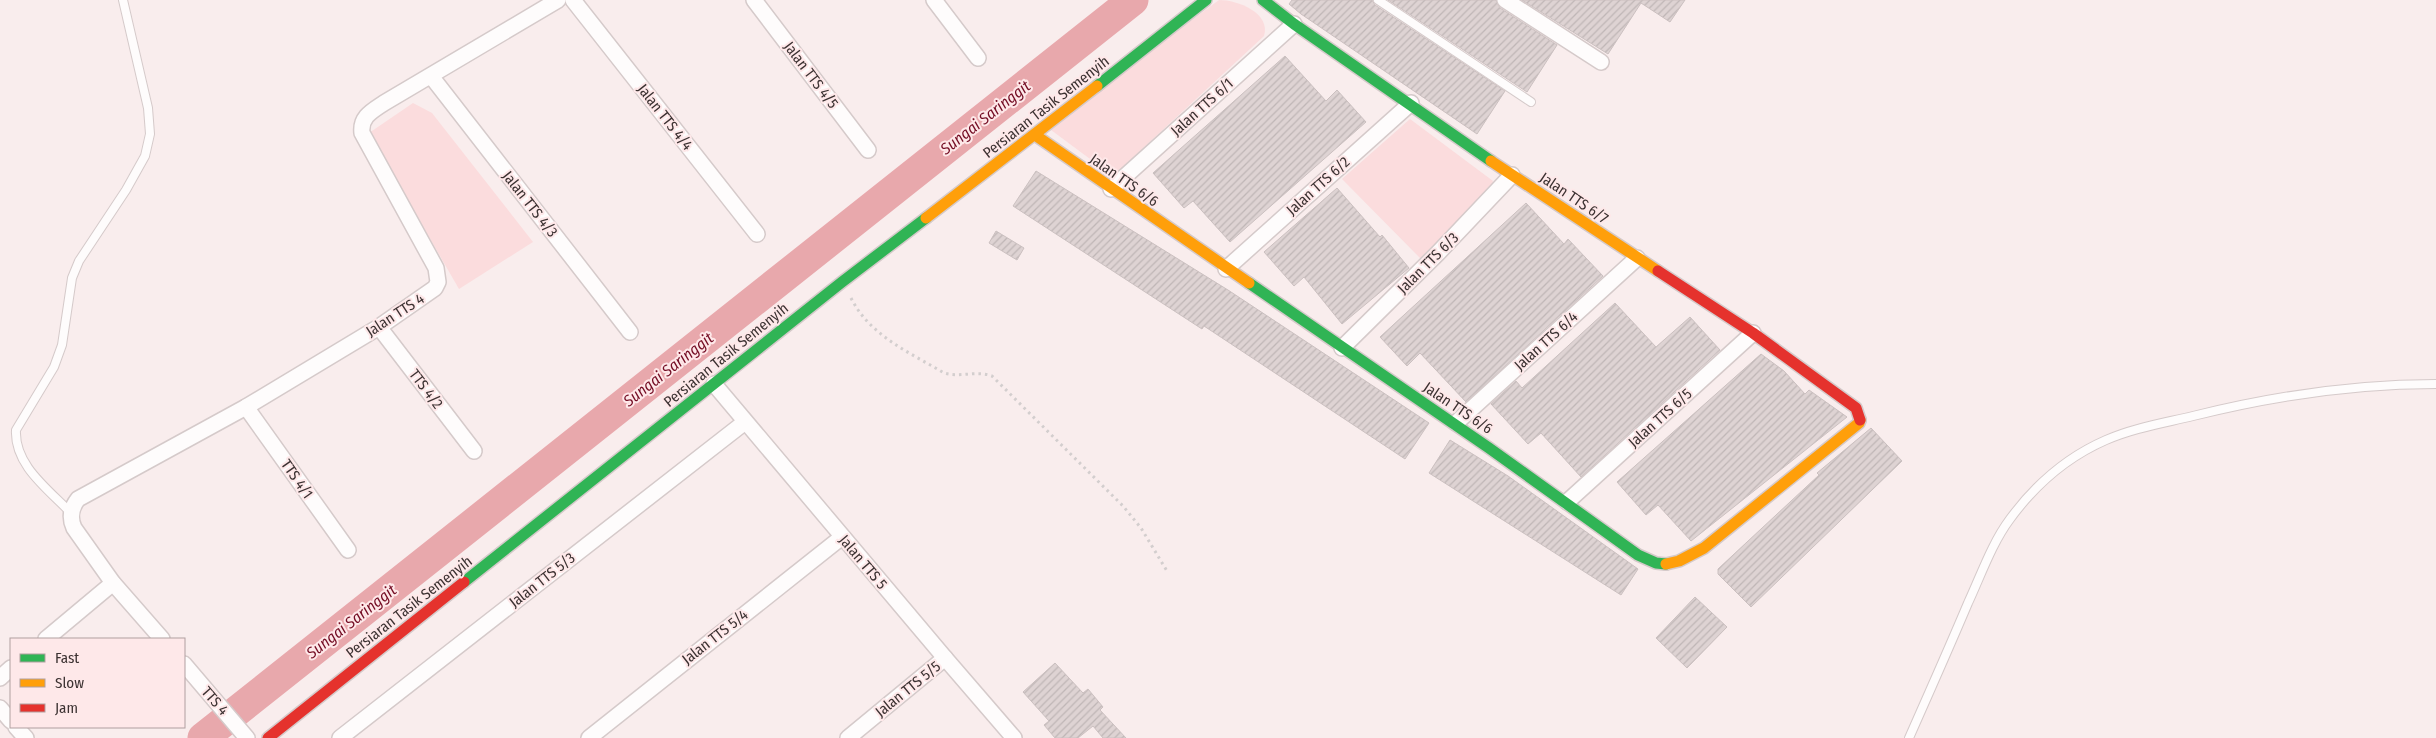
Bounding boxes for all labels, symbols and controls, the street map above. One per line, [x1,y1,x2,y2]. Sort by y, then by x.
street label: Jalan TTS 4/5 [780,38,842,112]
street label: Persiaran Tasik Semenyih [979,52,1113,162]
street label: Jalan TTS 6/1 [1167,74,1237,140]
water label: Sungai Saringgit [936,76,1035,159]
street label: Jalan TTS 4/4 [634,80,696,154]
street label: Jalan TTS 6/6 [1086,150,1162,210]
street label: Jalan TTS 6/2 [1283,153,1354,219]
street label: Jalan TTS 4/3 [499,167,561,241]
street label: Jalan TTS 6/7 [1536,169,1612,227]
street label: Jalan TTS 6/3 [1394,229,1462,297]
street label: Jalan TTS 4 [363,290,427,340]
street label: Persiaran Tasik Semenyih [660,299,792,411]
street label: Jalan TTS 6/4 [1511,308,1581,374]
water label: Sungai Saringgit [619,328,718,411]
street label: TTS 4/2 [405,366,447,413]
street label: Jalan TTS 6/6 [1420,378,1496,438]
street label: Jalan TTS 6/5 [1625,385,1696,451]
street label: TTS 4/1 [277,456,317,502]
street label: Jalan TTS 5 [835,531,891,593]
street label: Jalan TTS 5/3 [506,549,579,611]
street label: Persiaran Tasik Semenyih [342,552,476,662]
water label: Sungai Saringgit [302,580,401,663]
street label: Jalan TTS 5/4 [678,606,752,668]
legend [10,638,185,728]
text: Fast [55,649,79,667]
street label: Jalan TTS 5/5 [872,657,944,721]
text: Slow [55,674,84,692]
street label: TTS 4 [198,683,232,719]
text: Jam [55,699,78,717]

